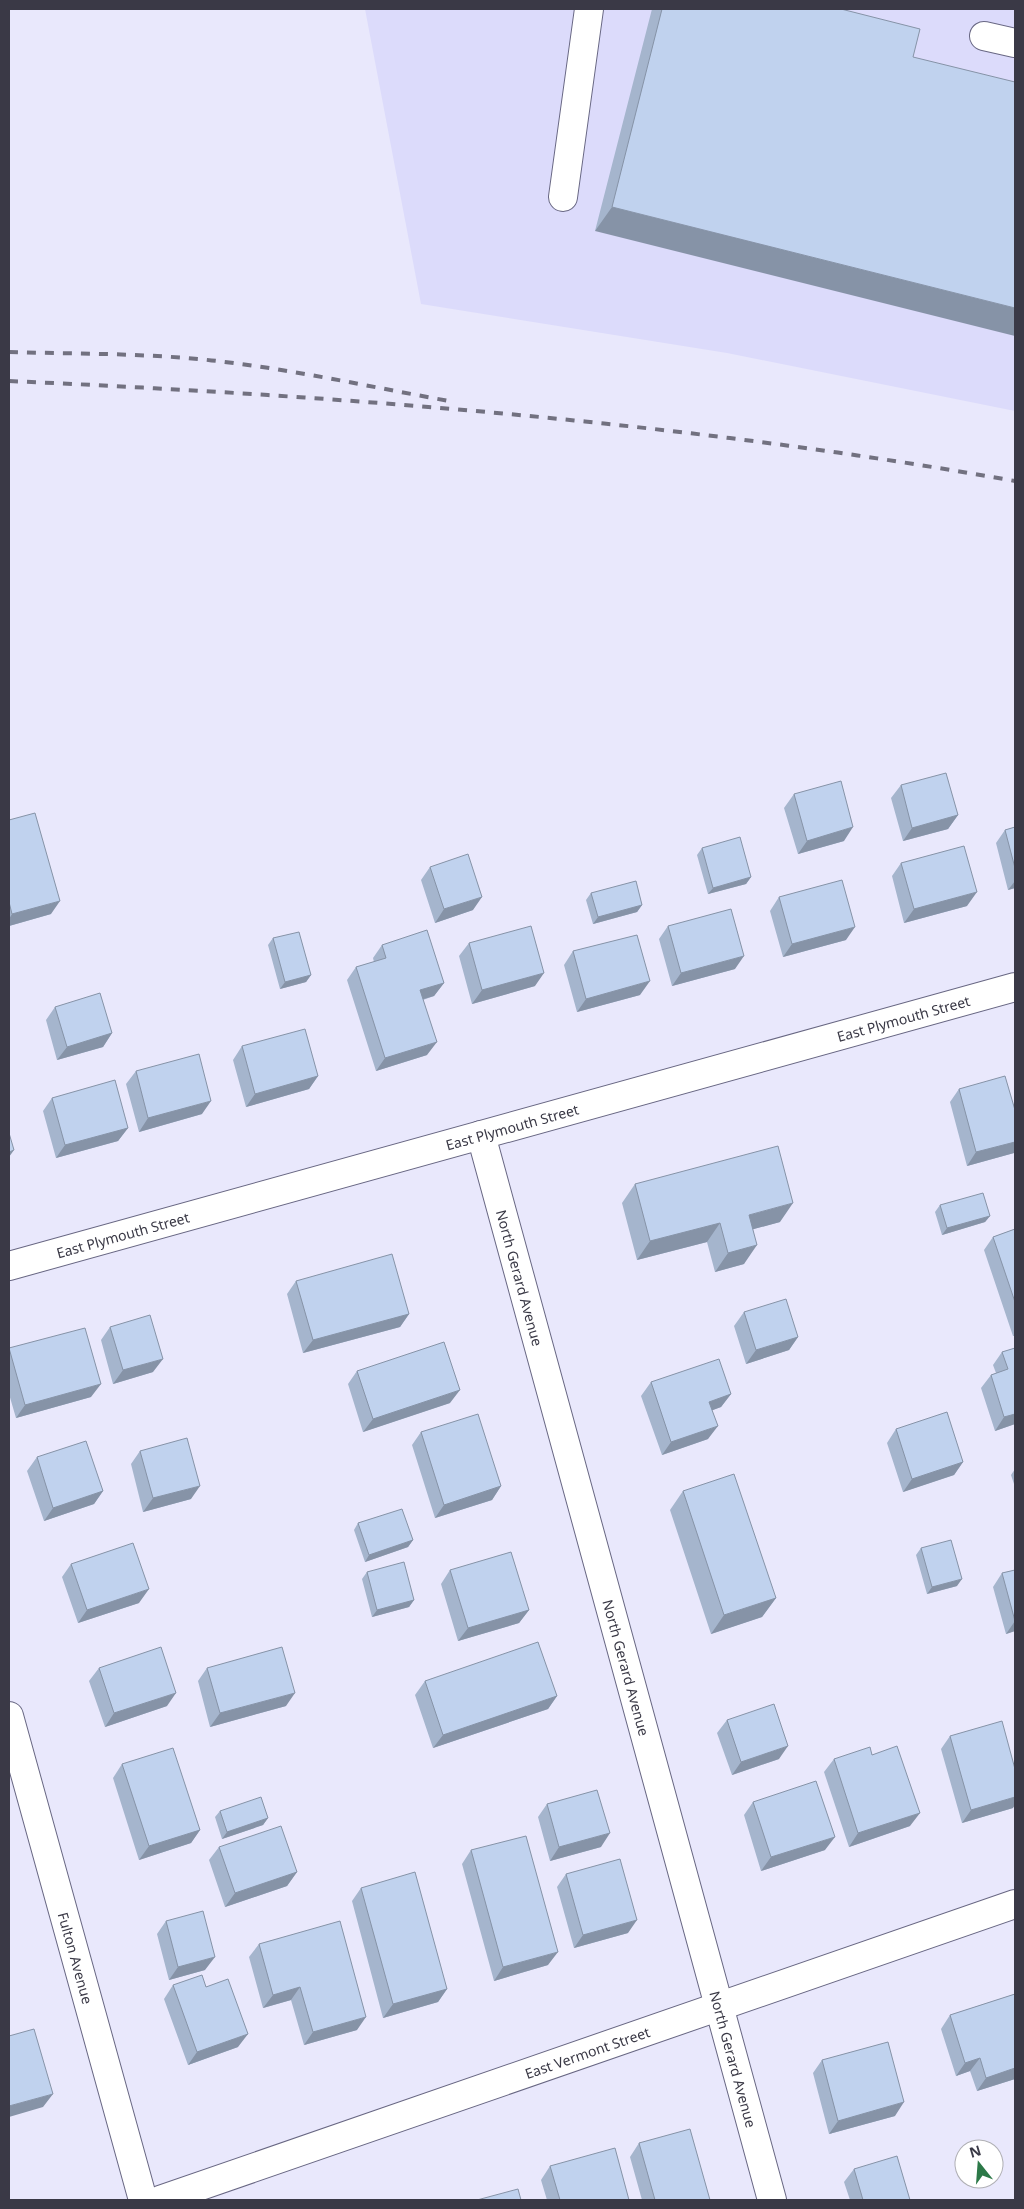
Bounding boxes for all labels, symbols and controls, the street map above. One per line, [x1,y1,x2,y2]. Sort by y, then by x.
street label: East Plymouth Street [835,991,972,1045]
street label: East Plymouth Street [443,1099,581,1154]
street label: East Plymouth Street [54,1207,191,1262]
street label: North Gerard Avenue [492,1207,548,1348]
street label: North Gerard Avenue [599,1597,654,1738]
street label: Fulton Avenue [54,1910,98,2006]
street label: North Gerard Avenue [706,1989,761,2130]
street label: East Vermont Street [522,2022,652,2083]
north arrow [954,2139,1004,2189]
text: N [967,2140,983,2162]

